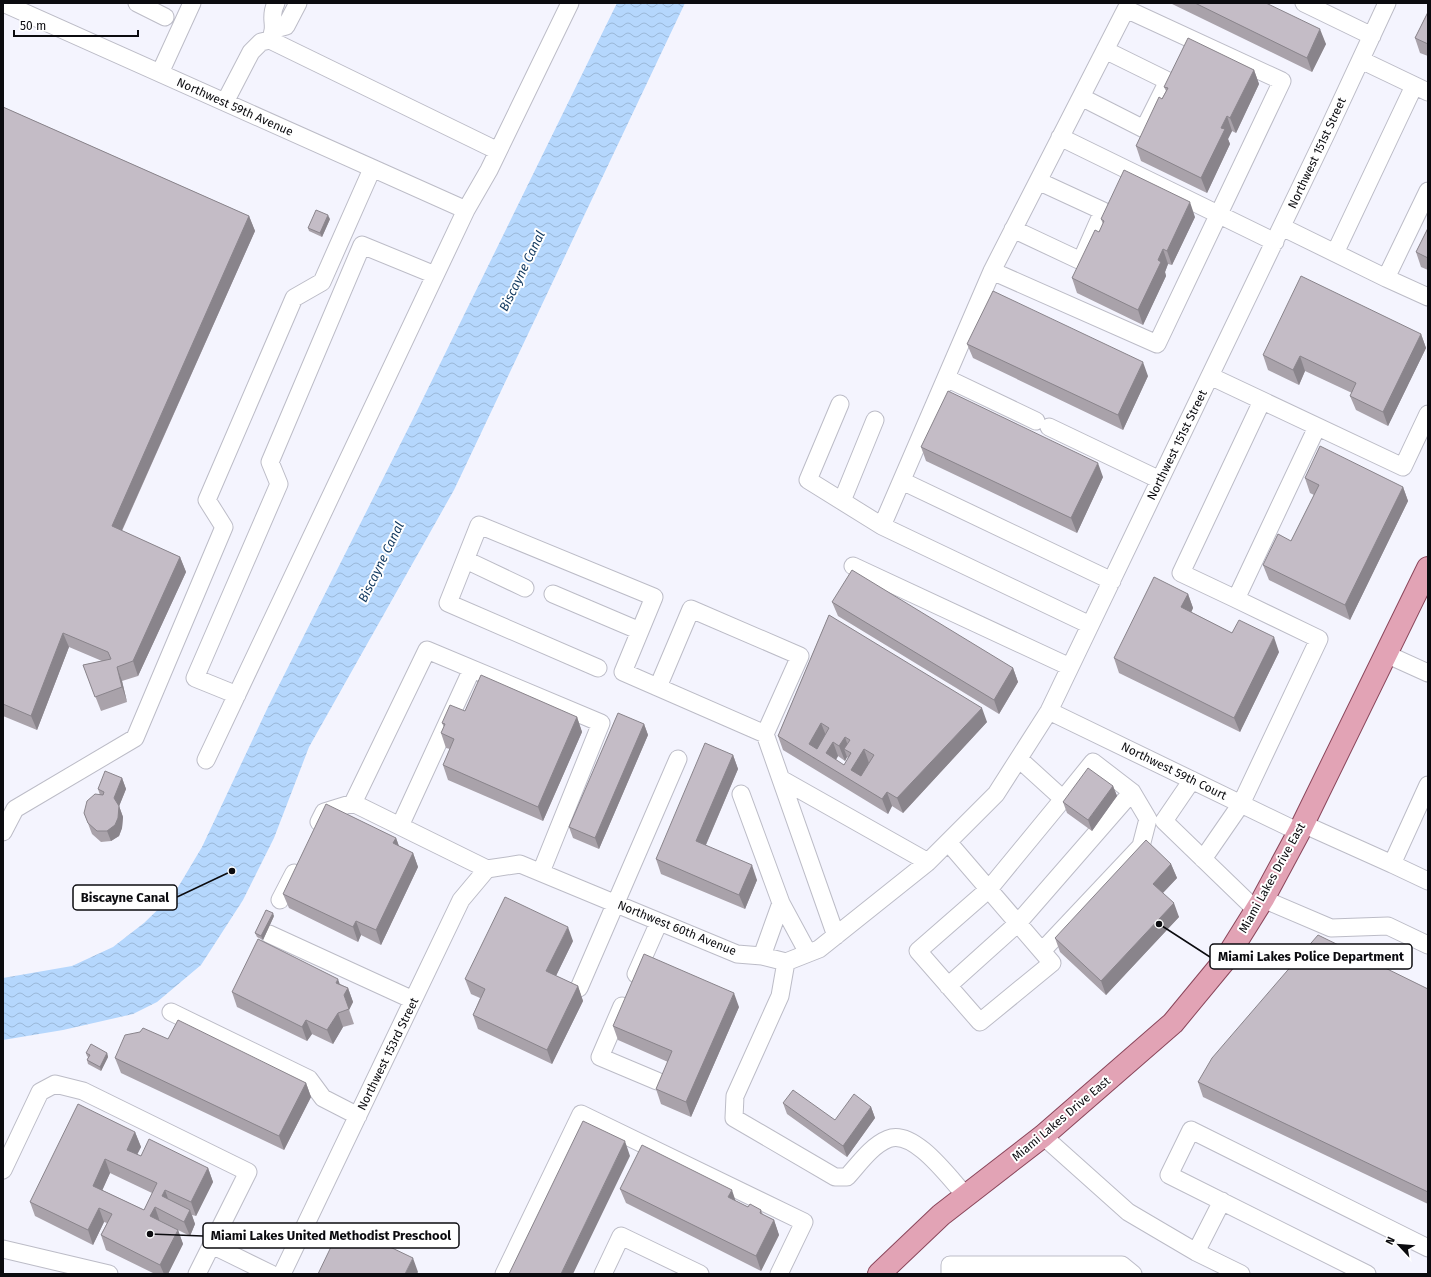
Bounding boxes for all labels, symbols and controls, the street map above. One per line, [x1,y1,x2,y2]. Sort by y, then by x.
scale bar [14,12,138,38]
text: 50 m [20,19,46,33]
street label: Northwest 59th Avenue [175,75,295,139]
street label: Northwest 151st Street [1285,95,1349,211]
water label: Biscayne Canal [496,228,548,314]
street label: Northwest 151st Street [1144,387,1210,502]
water label: Biscayne Canal [355,519,407,605]
street label: Northwest 59th Court [1119,739,1230,803]
street label: Miami Lakes Drive East [1236,820,1308,936]
callout: Biscayne Canal [73,885,177,910]
text: Biscayne Canal [81,890,169,905]
street label: Northwest 60th Avenue [616,898,738,958]
callout: Miami Lakes Police Department [1210,944,1412,969]
text: Miami Lakes Police Department [1218,949,1405,964]
street label: Northwest 153rd Street [355,995,422,1113]
street label: Miami Lakes Drive East [1009,1073,1113,1164]
callout: Miami Lakes United Methodist Preschool [203,1223,459,1248]
north arrow [1379,1225,1419,1265]
text: Miami Lakes United Methodist Preschool [211,1228,451,1243]
text: N [1383,1235,1398,1247]

